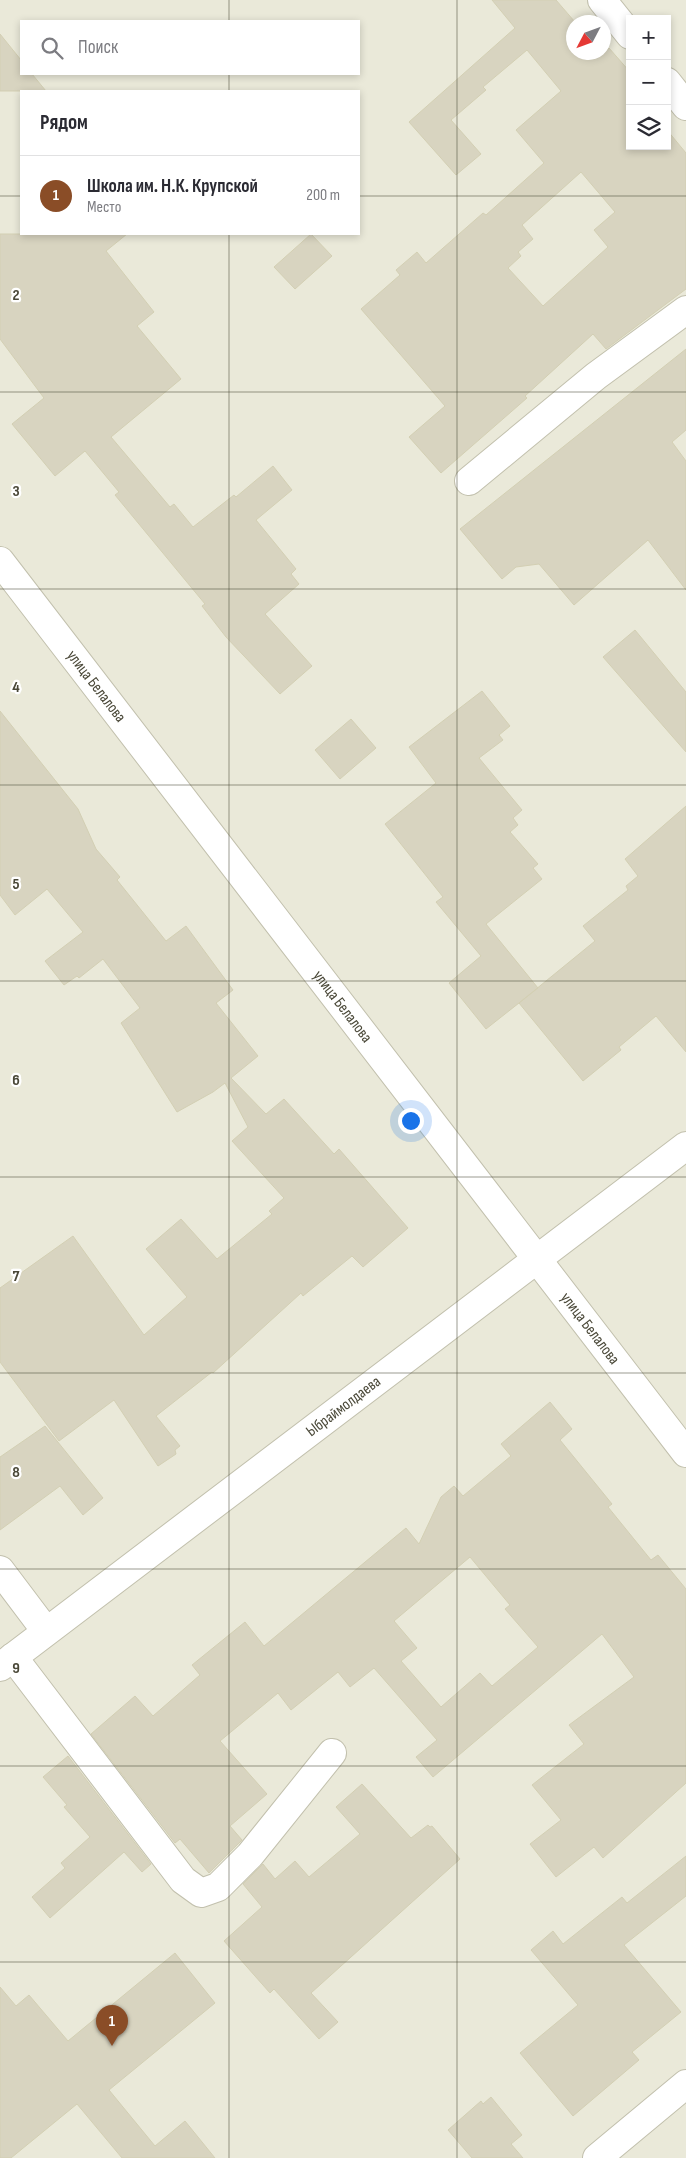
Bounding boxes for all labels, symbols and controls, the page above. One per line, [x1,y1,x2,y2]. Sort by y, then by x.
north arrow [566,15,611,60]
map controls [626,15,671,150]
button: + [626,15,671,60]
search box [20,20,360,75]
icon: search [38,34,66,62]
text: Поиск [78,36,118,59]
button: − [626,60,671,105]
button: layers [626,105,671,150]
text: Рядом [40,110,88,135]
text: Школа им. Н.К. Крупской [87,175,258,198]
text: 1 [53,186,59,205]
text: 200 m [306,186,340,205]
text: Место [87,198,121,217]
text: 2 [12,286,20,305]
text: 3 [12,482,20,501]
street label: улица Белалова [63,646,130,726]
text: 4 [12,678,20,697]
text: 5 [12,875,20,894]
street label: улица Белалова [309,967,376,1046]
text: 6 [12,1071,20,1090]
your location [398,1108,424,1134]
text: 7 [13,1267,20,1286]
street label: улица Белалова [556,1289,624,1368]
street label: Ыбраймолдаева [302,1372,384,1441]
text: 8 [12,1463,20,1482]
text: 9 [12,1659,20,1678]
pin: 1 [96,2005,128,2046]

